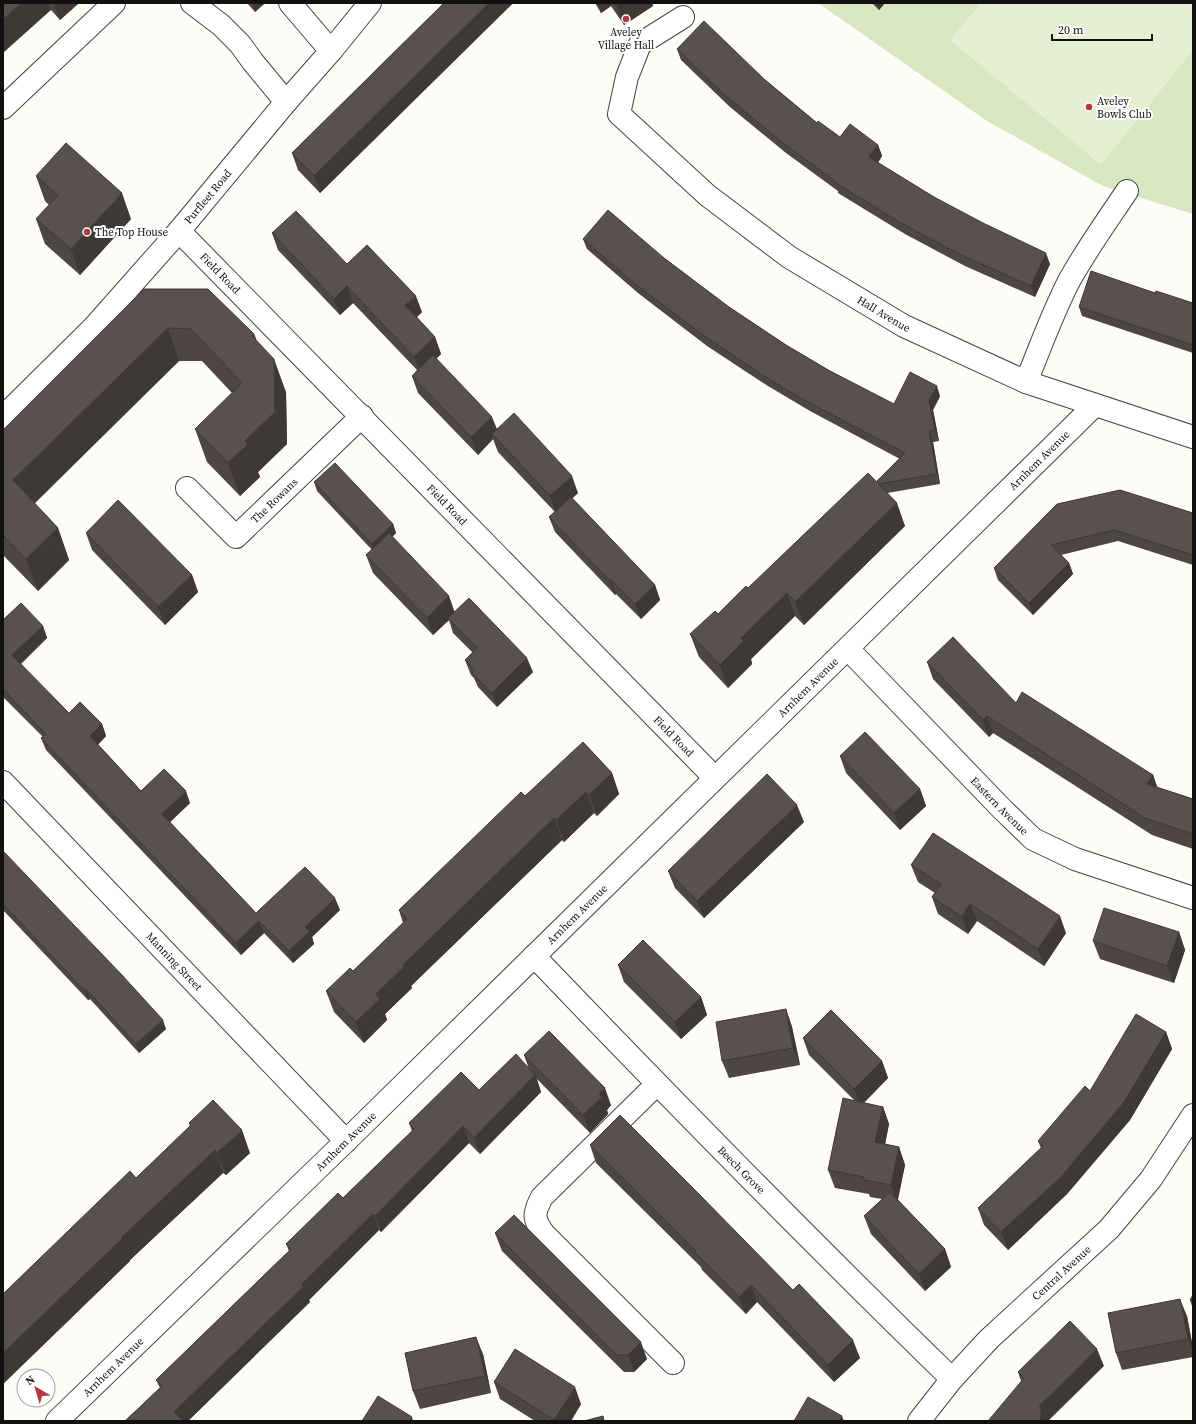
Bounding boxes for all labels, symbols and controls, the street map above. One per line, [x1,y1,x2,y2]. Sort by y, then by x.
marker: Aveley Village Hall [621,14,631,24]
scale bar [1052,16,1152,42]
text: 20 m [1058,22,1084,38]
place label: Aveley Village Hall [598,25,654,53]
place label: Aveley Bowls Club [1097,94,1152,122]
marker: Aveley Bowls Club [1084,102,1094,112]
street label: Purfleet Road [181,166,235,227]
place label: The Top House [95,225,169,240]
marker: The Top House [82,227,92,237]
street label: Field Road [197,249,244,298]
street label: Hall Avenue [854,292,913,336]
street label: Arnhem Avenue [1005,427,1073,493]
street label: The Rowans [247,474,301,527]
street label: Field Road [423,481,471,529]
street label: Arnhem Avenue [774,654,842,720]
street label: Field Road [650,712,698,760]
street label: Eastern Avenue [967,773,1032,838]
street label: Arnhem Avenue [543,881,611,947]
street label: Manning Street [143,929,206,994]
street label: Arnhem Avenue [312,1108,380,1174]
street label: Beech Grove [715,1143,769,1197]
street label: Central Avenue [1029,1242,1094,1304]
street label: Arnhem Avenue [79,1333,147,1400]
north arrow [16,1368,56,1408]
text: N [22,1372,38,1389]

